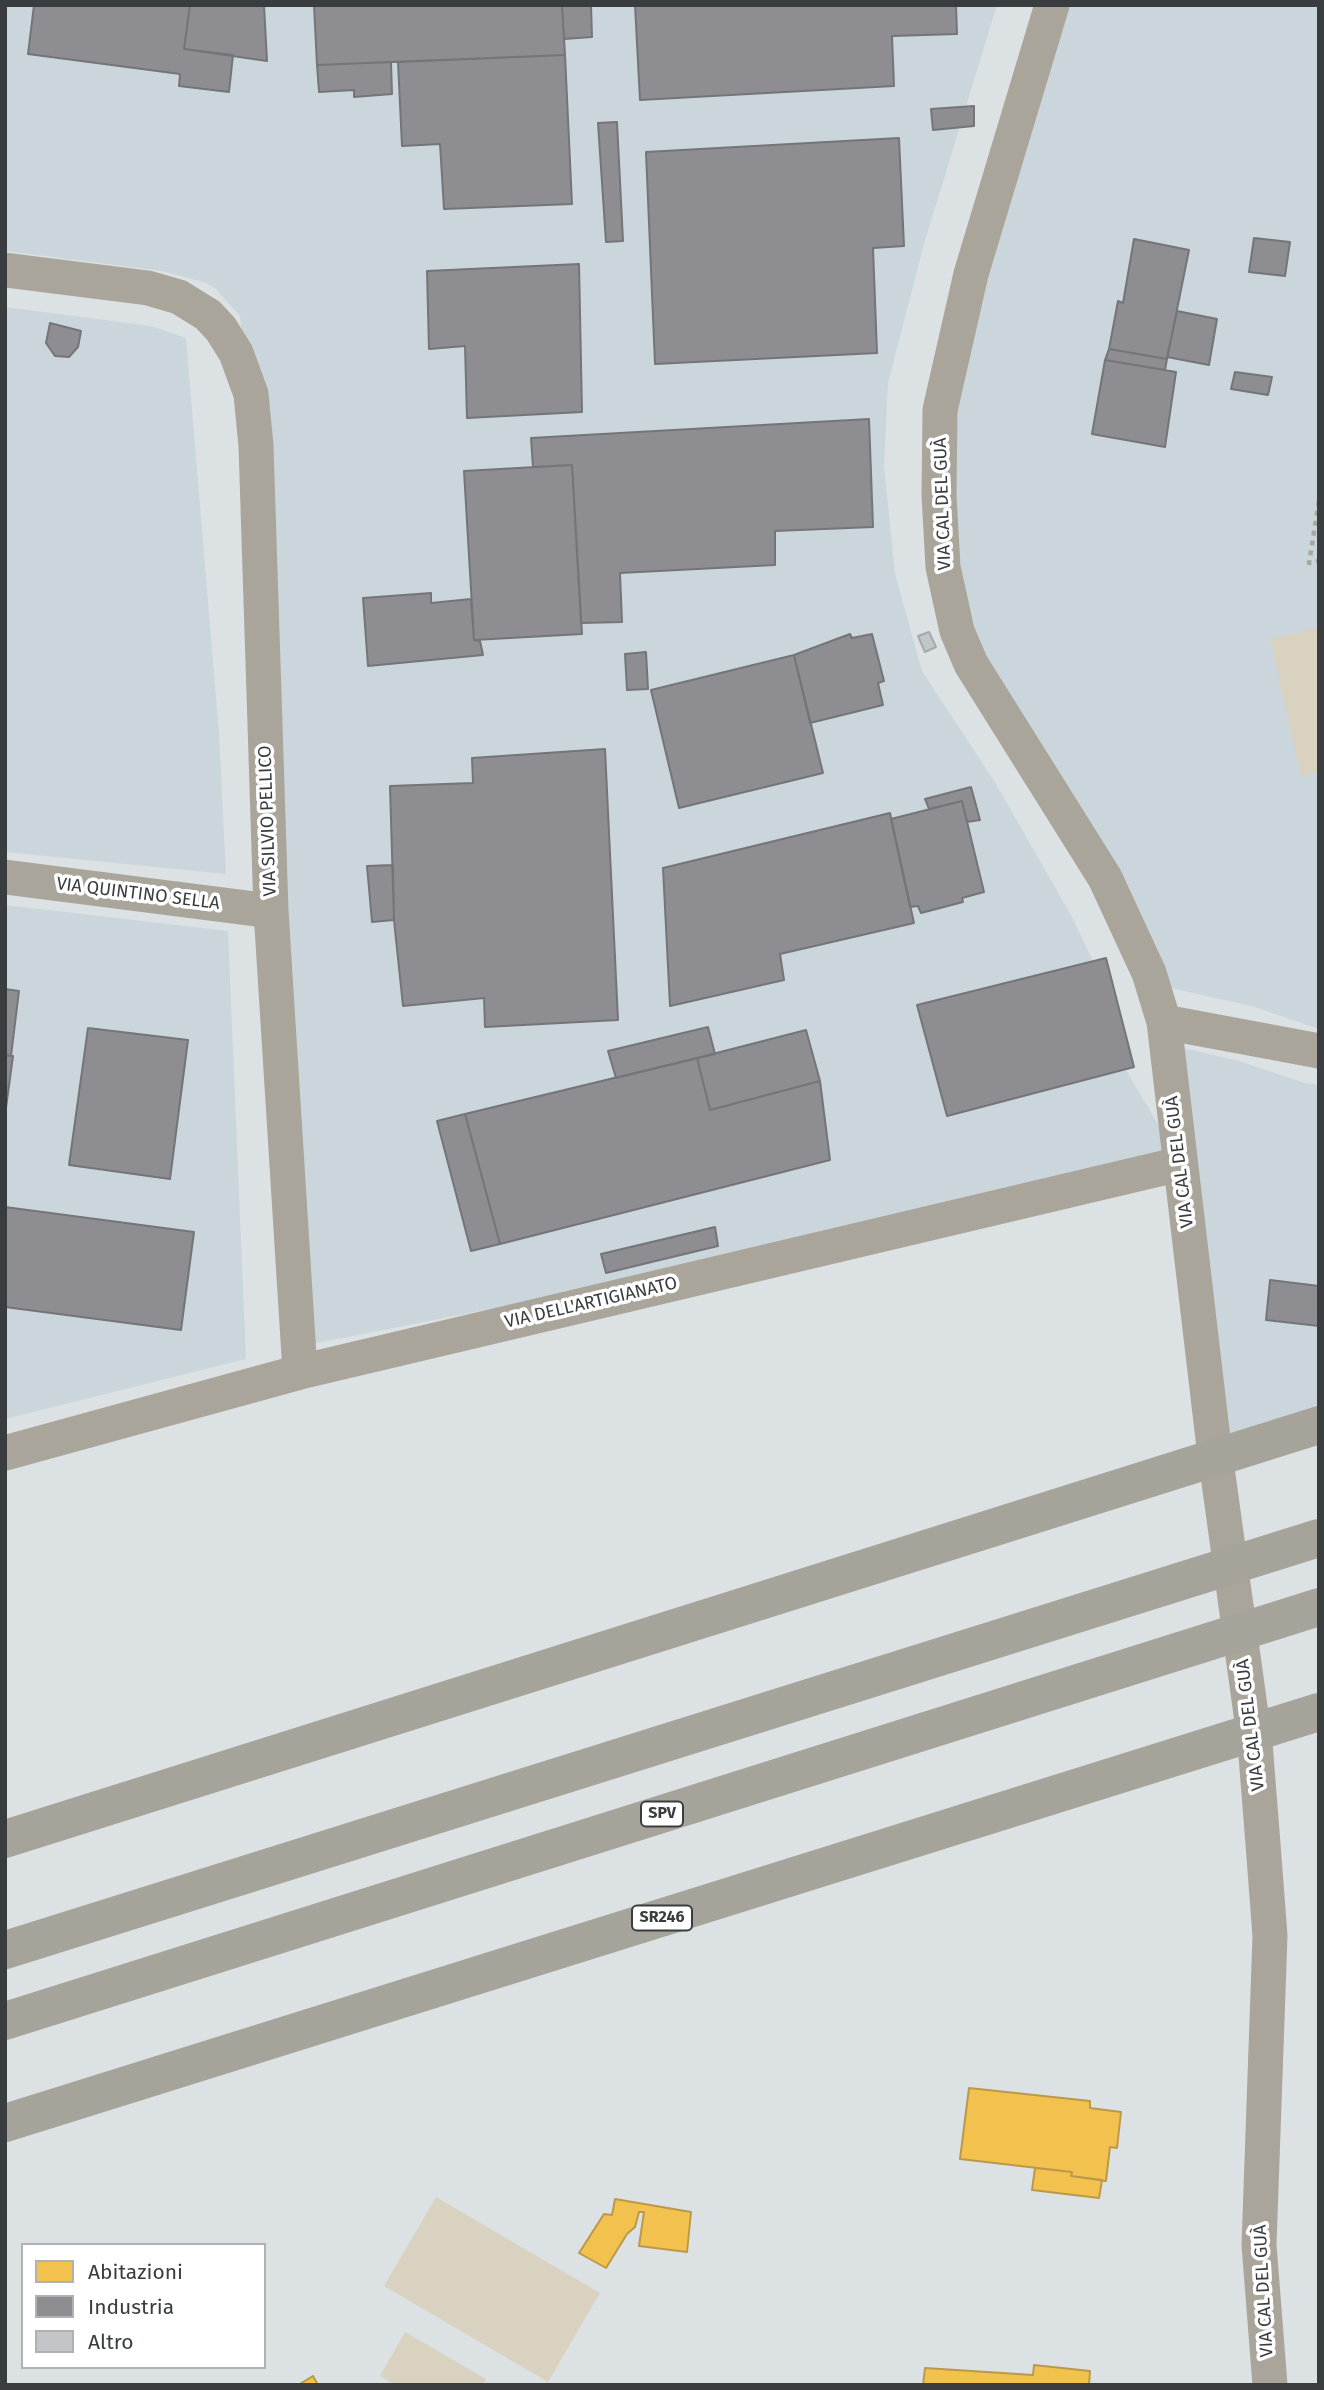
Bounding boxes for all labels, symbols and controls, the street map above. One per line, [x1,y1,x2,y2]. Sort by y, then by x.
street label: VIA CAL DEL GUÀ [930,437,956,571]
street label: VIA SILVIO PELLICO [255,745,281,897]
street label: VIA QUINTINO SELLA [55,873,221,915]
street label: VIA CAL DEL GUÀ [1161,1095,1199,1229]
street label: VIA DELL'ARTIGIANATO [503,1273,679,1333]
street label: VIA CAL DEL GUÀ [1232,1658,1270,1792]
road number: SPV [641,1802,683,1826]
road number: SR246 [632,1906,692,1930]
street label: VIA CAL DEL GUÀ [1250,2224,1278,2358]
legend [21,2243,266,2369]
text: Abitazioni [88,2259,183,2285]
text: Industria [88,2294,174,2320]
text: Altro [88,2329,134,2355]

